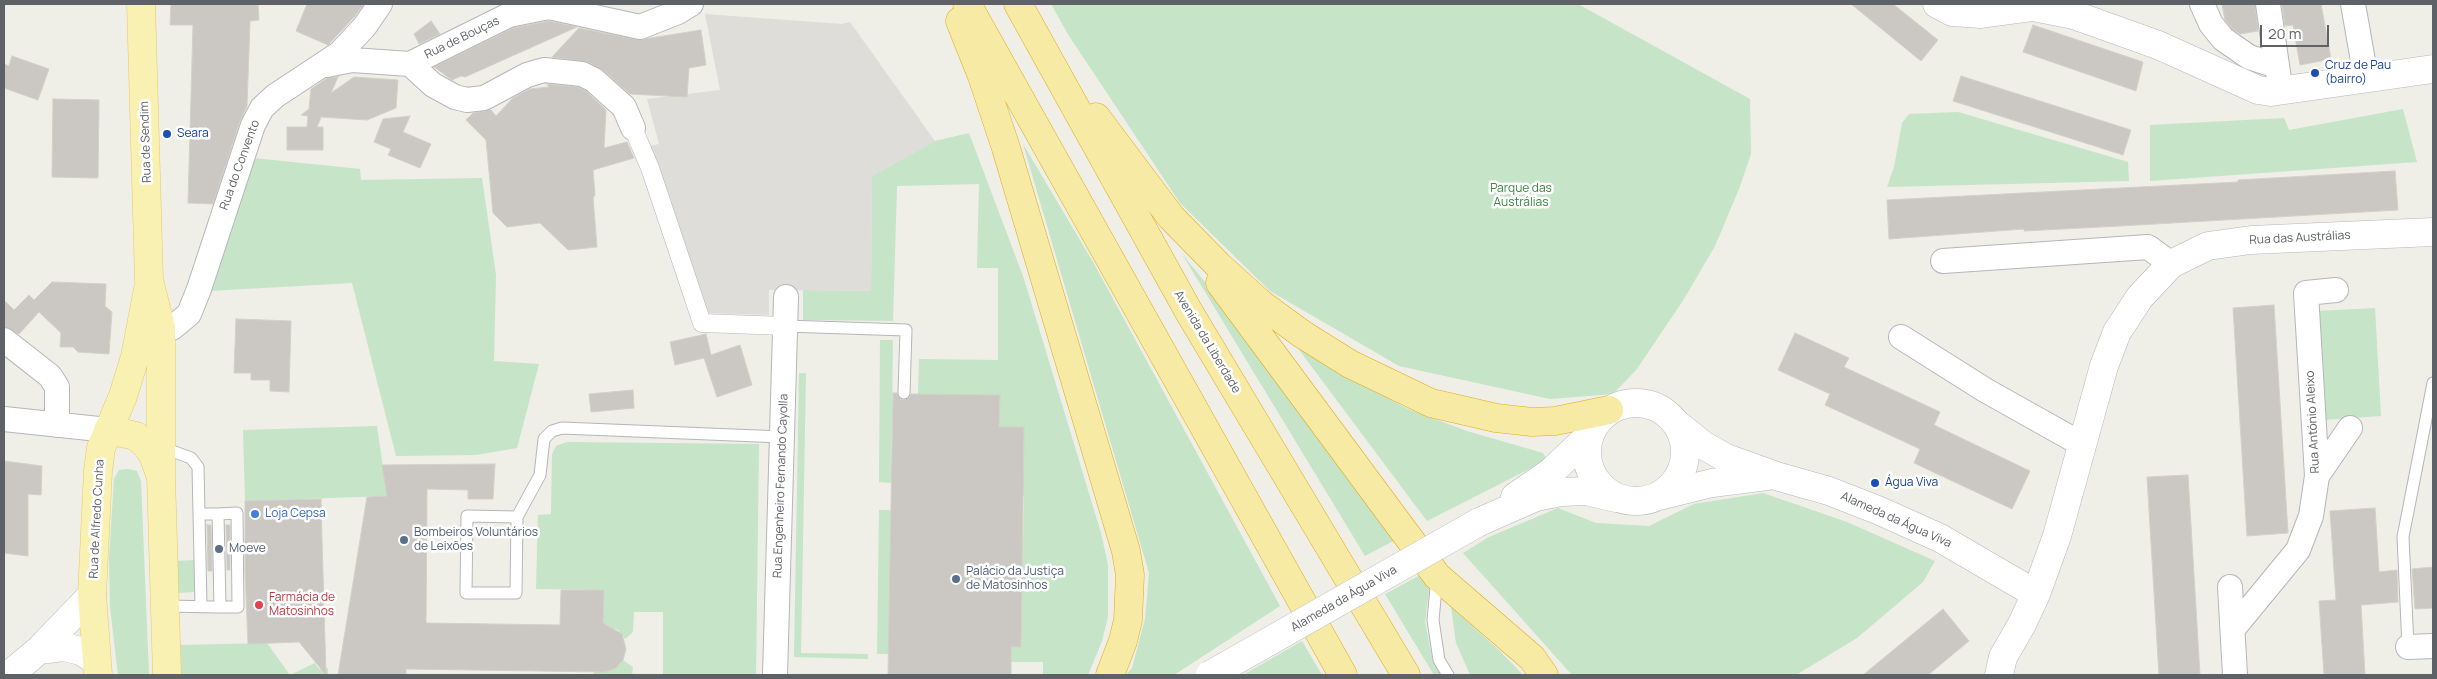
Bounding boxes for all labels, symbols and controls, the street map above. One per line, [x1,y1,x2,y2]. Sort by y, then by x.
street label: Rua de Bouças [422,14,502,62]
scale bar [2262,15,2331,47]
text: 20 m [2268,23,2301,44]
place label: Cruz de Pau (bairro) [2325,59,2391,87]
marker: Cruz de Pau (bairro) [2309,67,2321,79]
street label: Rua de Sendim [137,101,155,183]
street label: Rua do Convento [217,118,263,212]
place label: Seara [177,127,209,141]
marker: Seara [161,128,173,140]
park label: Parque das Austrálias [1490,182,1552,210]
street label: Rua das Austrálias [2249,228,2351,248]
street label: Avenida da Liberdade [1171,288,1243,396]
street label: Rua António Aleixo [2303,370,2323,474]
street label: Rua Engenheiro Fernando Cayolla [771,394,791,578]
street label: Rua de Alfredo Cunha [87,459,107,579]
place label: Água Viva [1885,476,1938,490]
marker: Água Viva [1869,477,1881,489]
street label: Alameda da Água Viva [1838,489,1954,551]
place label: Loja Cepsa [265,507,326,521]
marker: Loja Cepsa [249,508,261,520]
place label: Bombeiros Voluntários de Leixões [414,526,538,554]
marker: Bombeiros Voluntários de Leixões [398,534,410,546]
place label: Moeve [229,542,266,556]
marker: Moeve [213,543,225,555]
street label: Alameda da Água Viva [1289,563,1399,635]
place label: Palácio da Justiça de Matosinhos [966,565,1064,593]
marker: Palácio da Justiça de Matosinhos [950,573,962,585]
place label: Farmácia de Matosinhos [269,591,335,619]
marker: Farmácia de Matosinhos [253,599,265,611]

